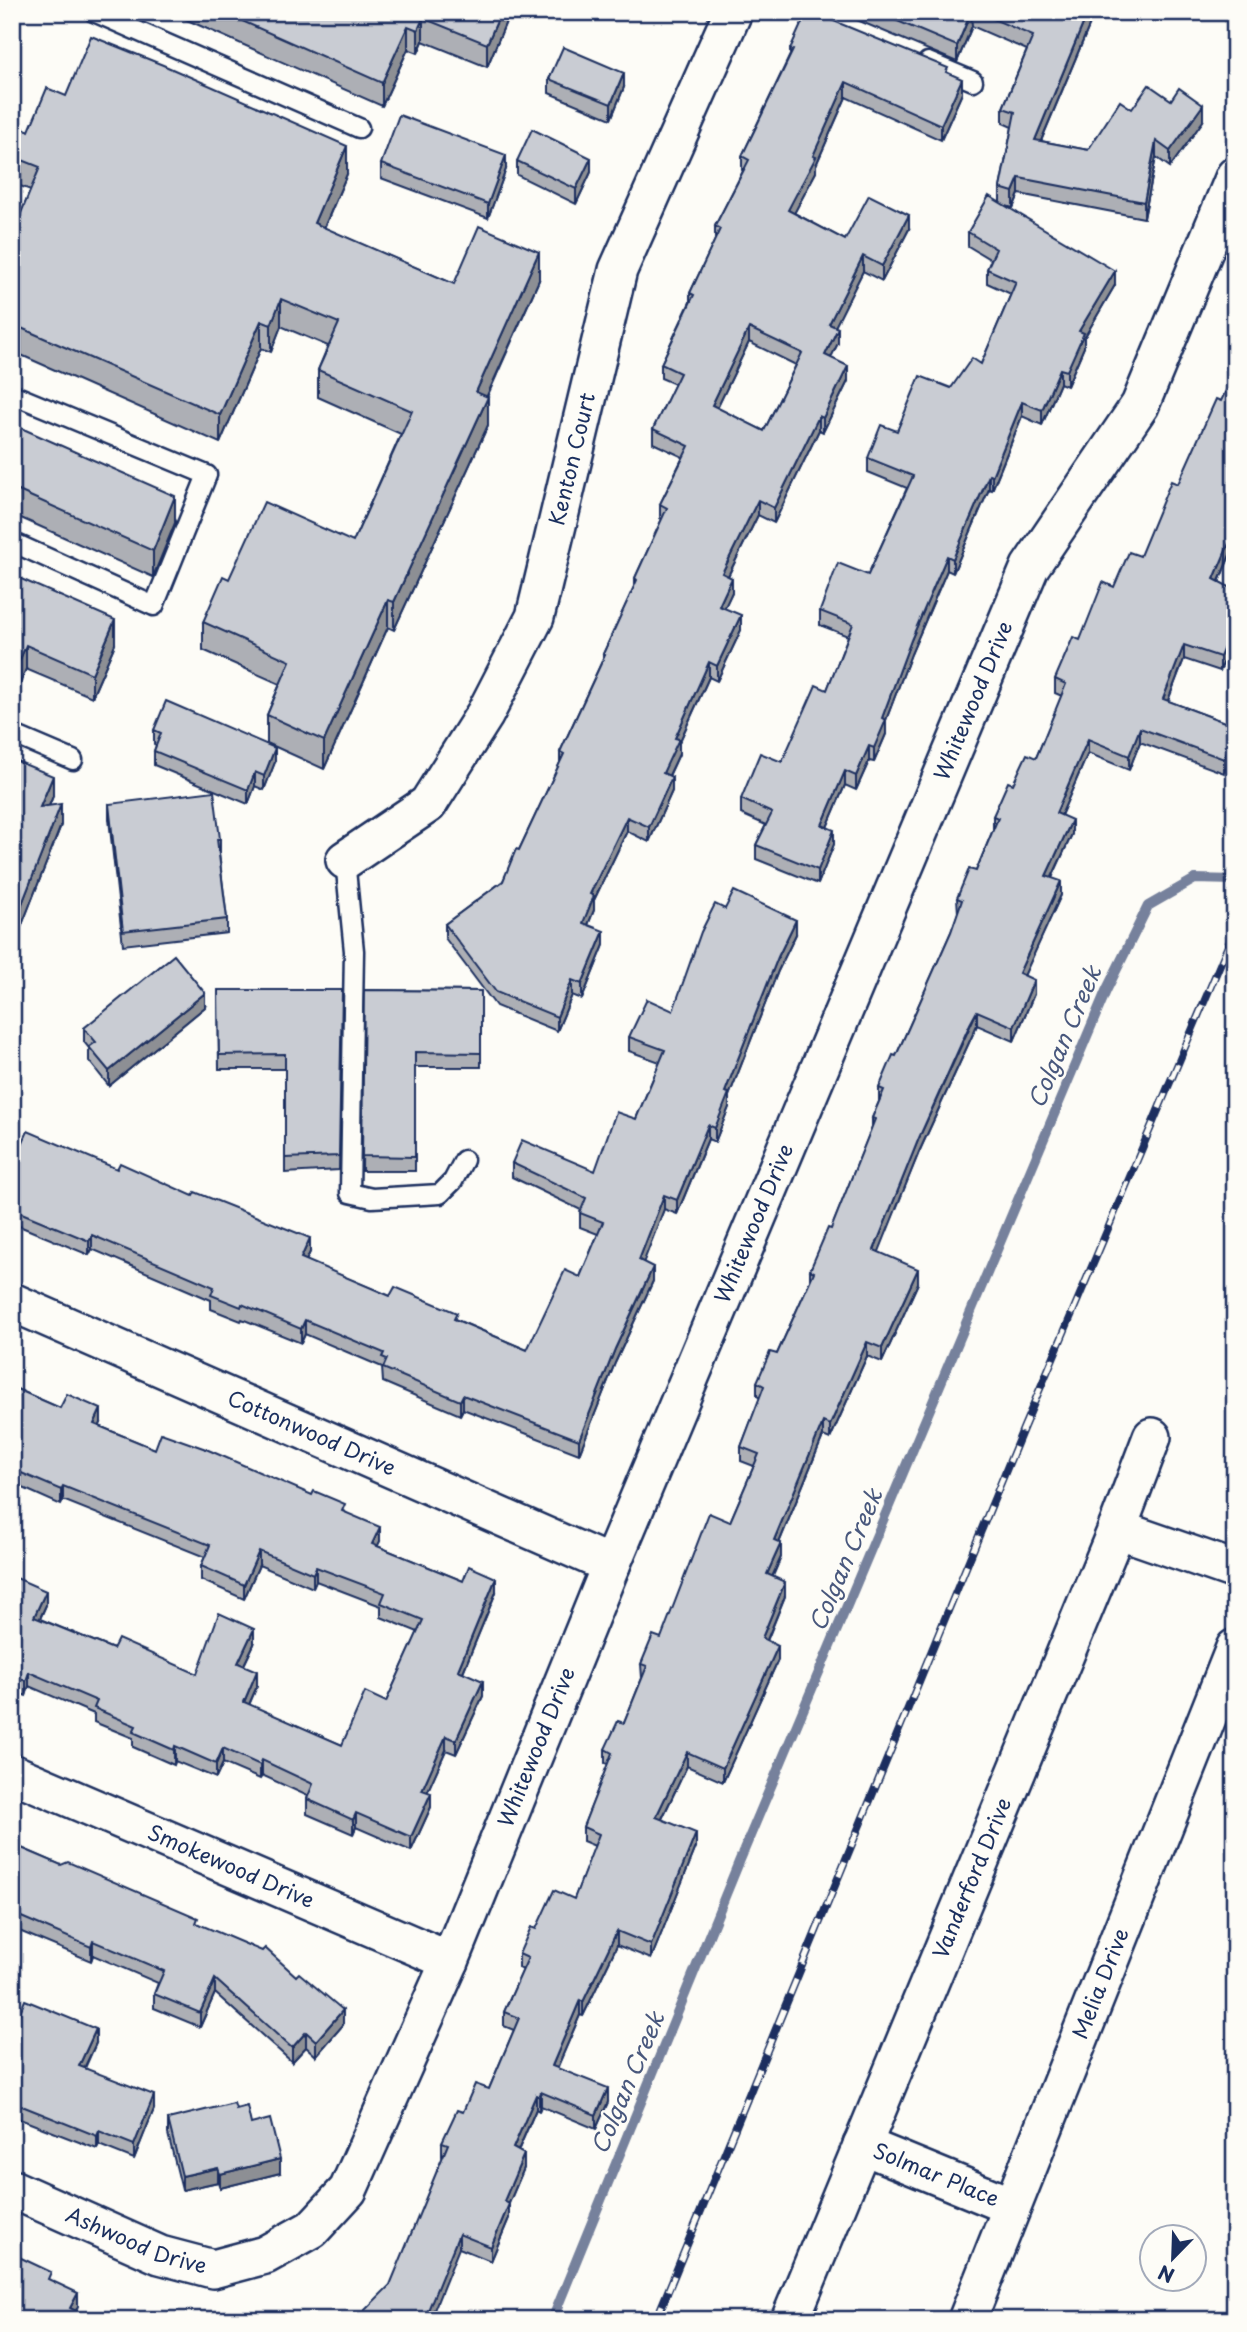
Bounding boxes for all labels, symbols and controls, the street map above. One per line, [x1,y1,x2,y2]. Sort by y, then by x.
street label: Kenton Court [539,389,602,528]
street label: Whitewood Drive [924,615,1020,785]
water label: Colgan Creek [1018,959,1110,1113]
street label: Whitewood Drive [705,1138,800,1307]
street label: Cottonwood Drive [223,1381,402,1483]
water label: Colgan Creek [799,1482,891,1636]
street label: Whitewood Drive [488,1662,582,1831]
street label: Vanderford Drive [923,1792,1018,1963]
street label: Smokewood Drive [143,1815,320,1915]
street label: Melia Drive [1063,1923,1136,2043]
water label: Colgan Creek [581,2005,673,2159]
street label: Solmar Place [869,2133,1005,2214]
street label: Ashwood Drive [61,2197,211,2281]
north arrow [1138,2224,1208,2294]
text: N [1154,2259,1178,2290]

